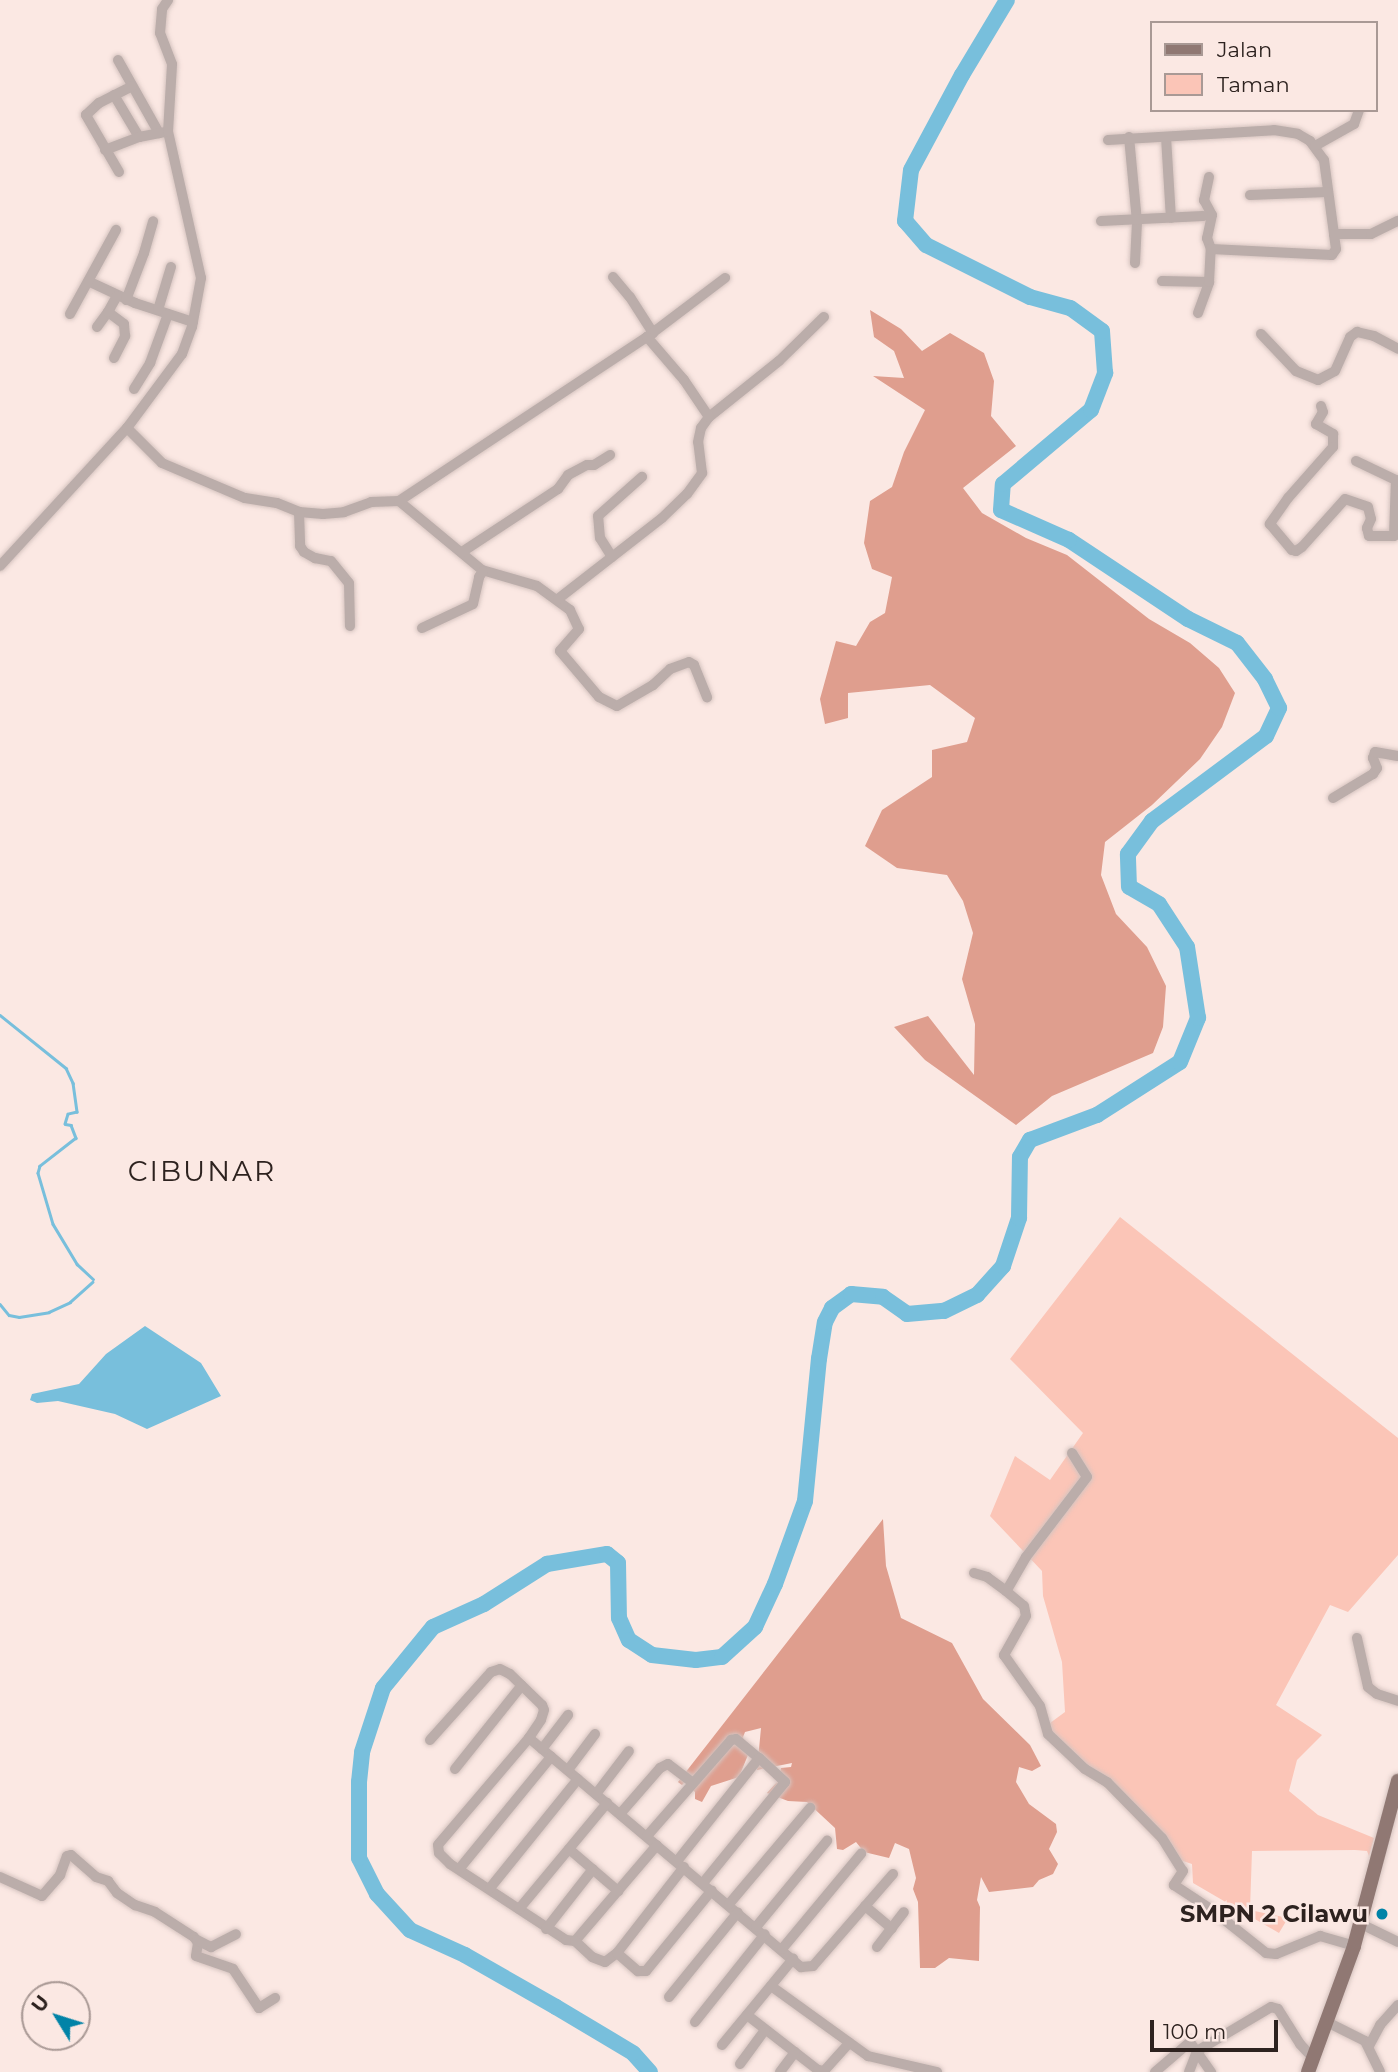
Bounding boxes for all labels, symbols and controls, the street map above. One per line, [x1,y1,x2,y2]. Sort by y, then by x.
legend [1150,21,1377,112]
text: Jalan [1217,37,1272,62]
text: Taman [1217,72,1290,97]
district label: CIBUNAR [129,1154,275,1188]
place label: SMPN 2 Cilawu [1180,1900,1368,1928]
marker: SMPN 2 Cilawu [1374,1906,1390,1922]
north arrow [21,1981,91,2051]
text: U [27,1991,54,2017]
scale bar [1153,2006,1281,2050]
text: 100 m [1163,2019,1226,2044]

